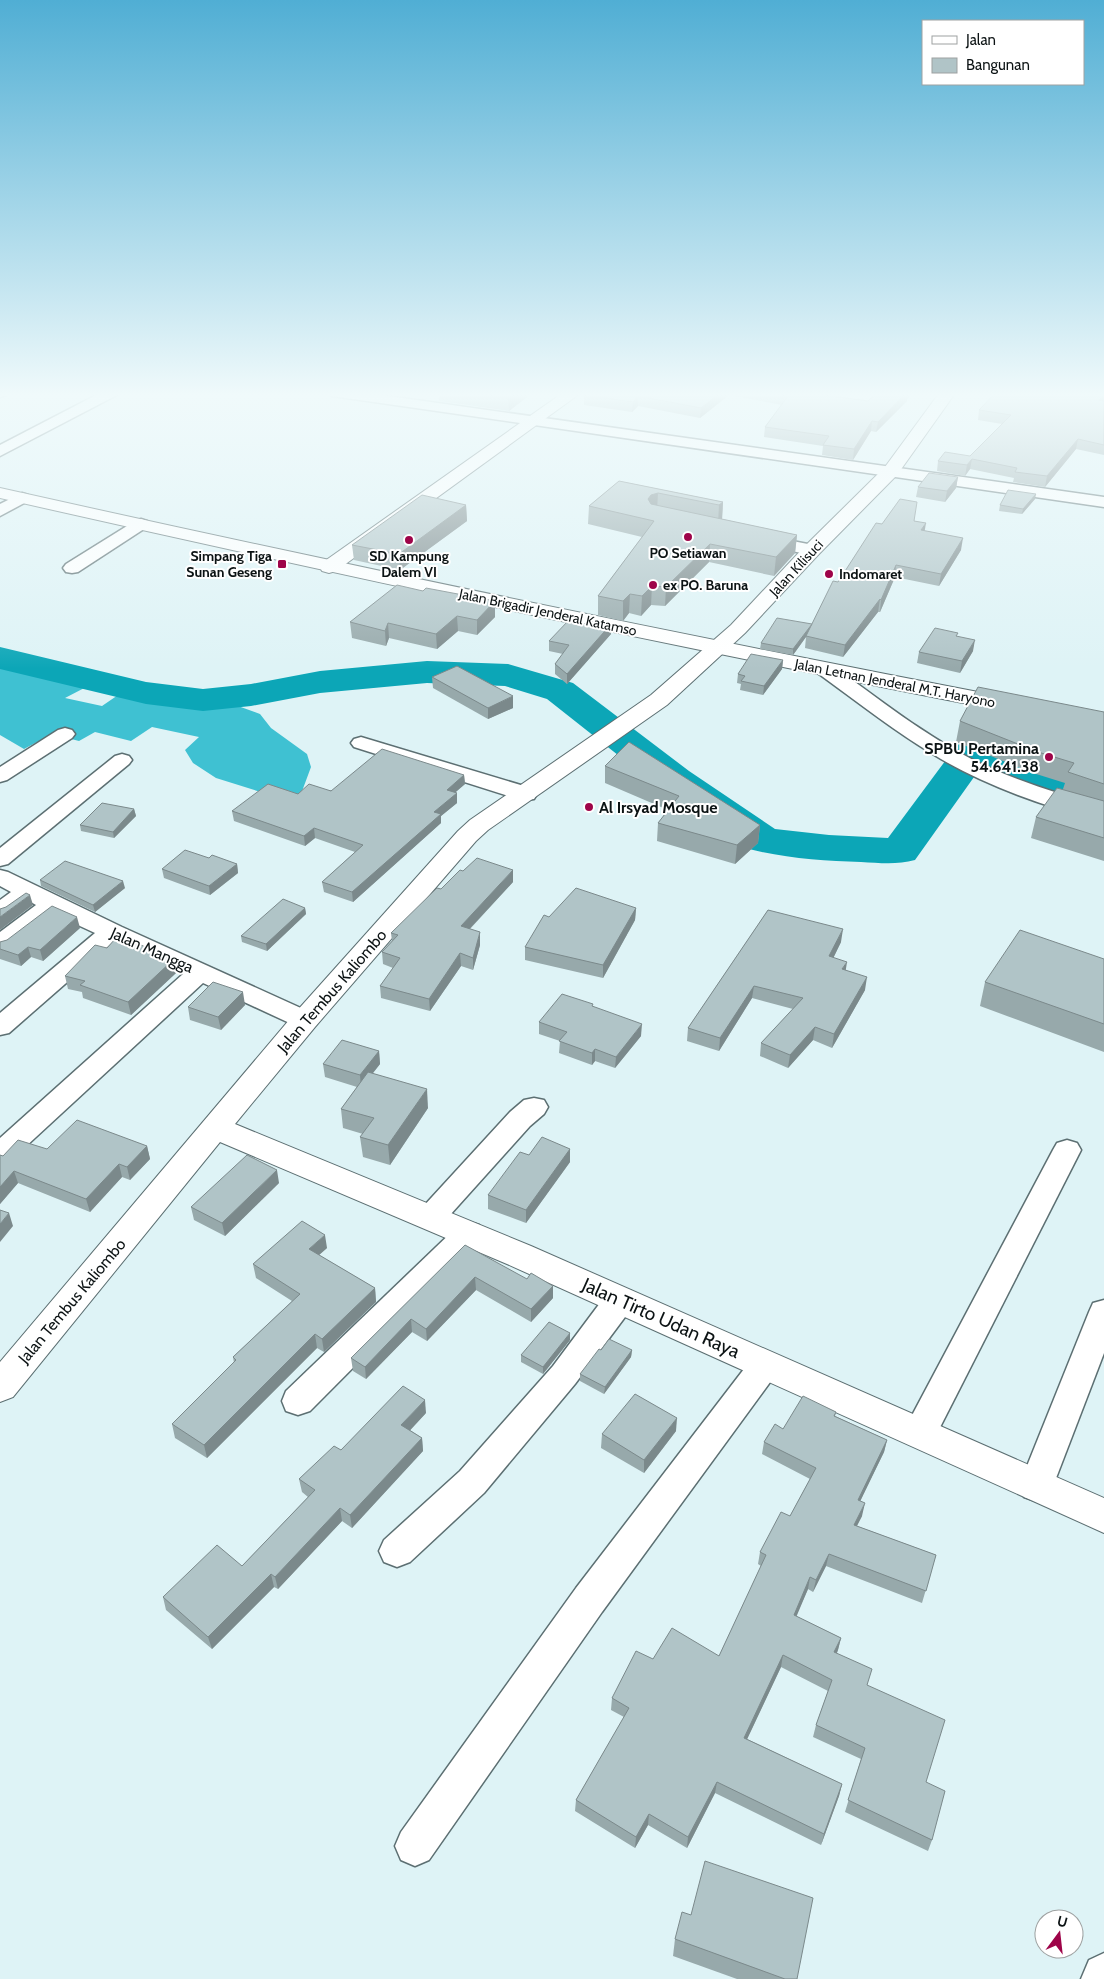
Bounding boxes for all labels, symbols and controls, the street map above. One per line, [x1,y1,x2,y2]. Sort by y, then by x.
legend [922,20,1084,85]
text: Jalan [965,31,996,49]
text: Bangunan [966,56,1030,74]
marker: PO Setiawan [682,531,694,543]
marker: SD Kampung Dalem VI [403,534,415,546]
street label: Jalan Kilisuci [764,536,827,601]
place label: PO Setiawan [649,544,727,562]
place label: Simpang Tiga Sunan Geseng [186,547,272,581]
place label: SD Kampung Dalem VI [369,547,449,581]
marker: Simpang Tiga Sunan Geseng [276,558,288,570]
place label: Indomaret [839,565,902,583]
marker: Indomaret [823,568,835,580]
place label: ex PO. Baruna [663,576,748,594]
marker: ex PO. Baruna [647,579,659,591]
street label: Jalan Brigadir Jenderal Katamso [456,584,639,640]
street label: Jalan Letnan Jenderal M.T. Haryono [792,655,997,711]
place label: SPBU Pertamina 54.641.38 [924,739,1039,776]
marker: SPBU Pertamina 54.641.38 [1043,751,1055,763]
place label: Al Irsyad Mosque [599,798,718,817]
marker: Al Irsyad Mosque [583,801,595,813]
street label: Jalan Mangga [107,923,197,977]
street label: Jalan Tembus Kaliombo [273,925,391,1057]
street label: Jalan Tembus Kaliombo [14,1235,130,1368]
street label: Jalan Tirto Udan Raya [578,1272,743,1363]
north arrow [1034,1909,1084,1959]
text: U [1055,1911,1070,1931]

